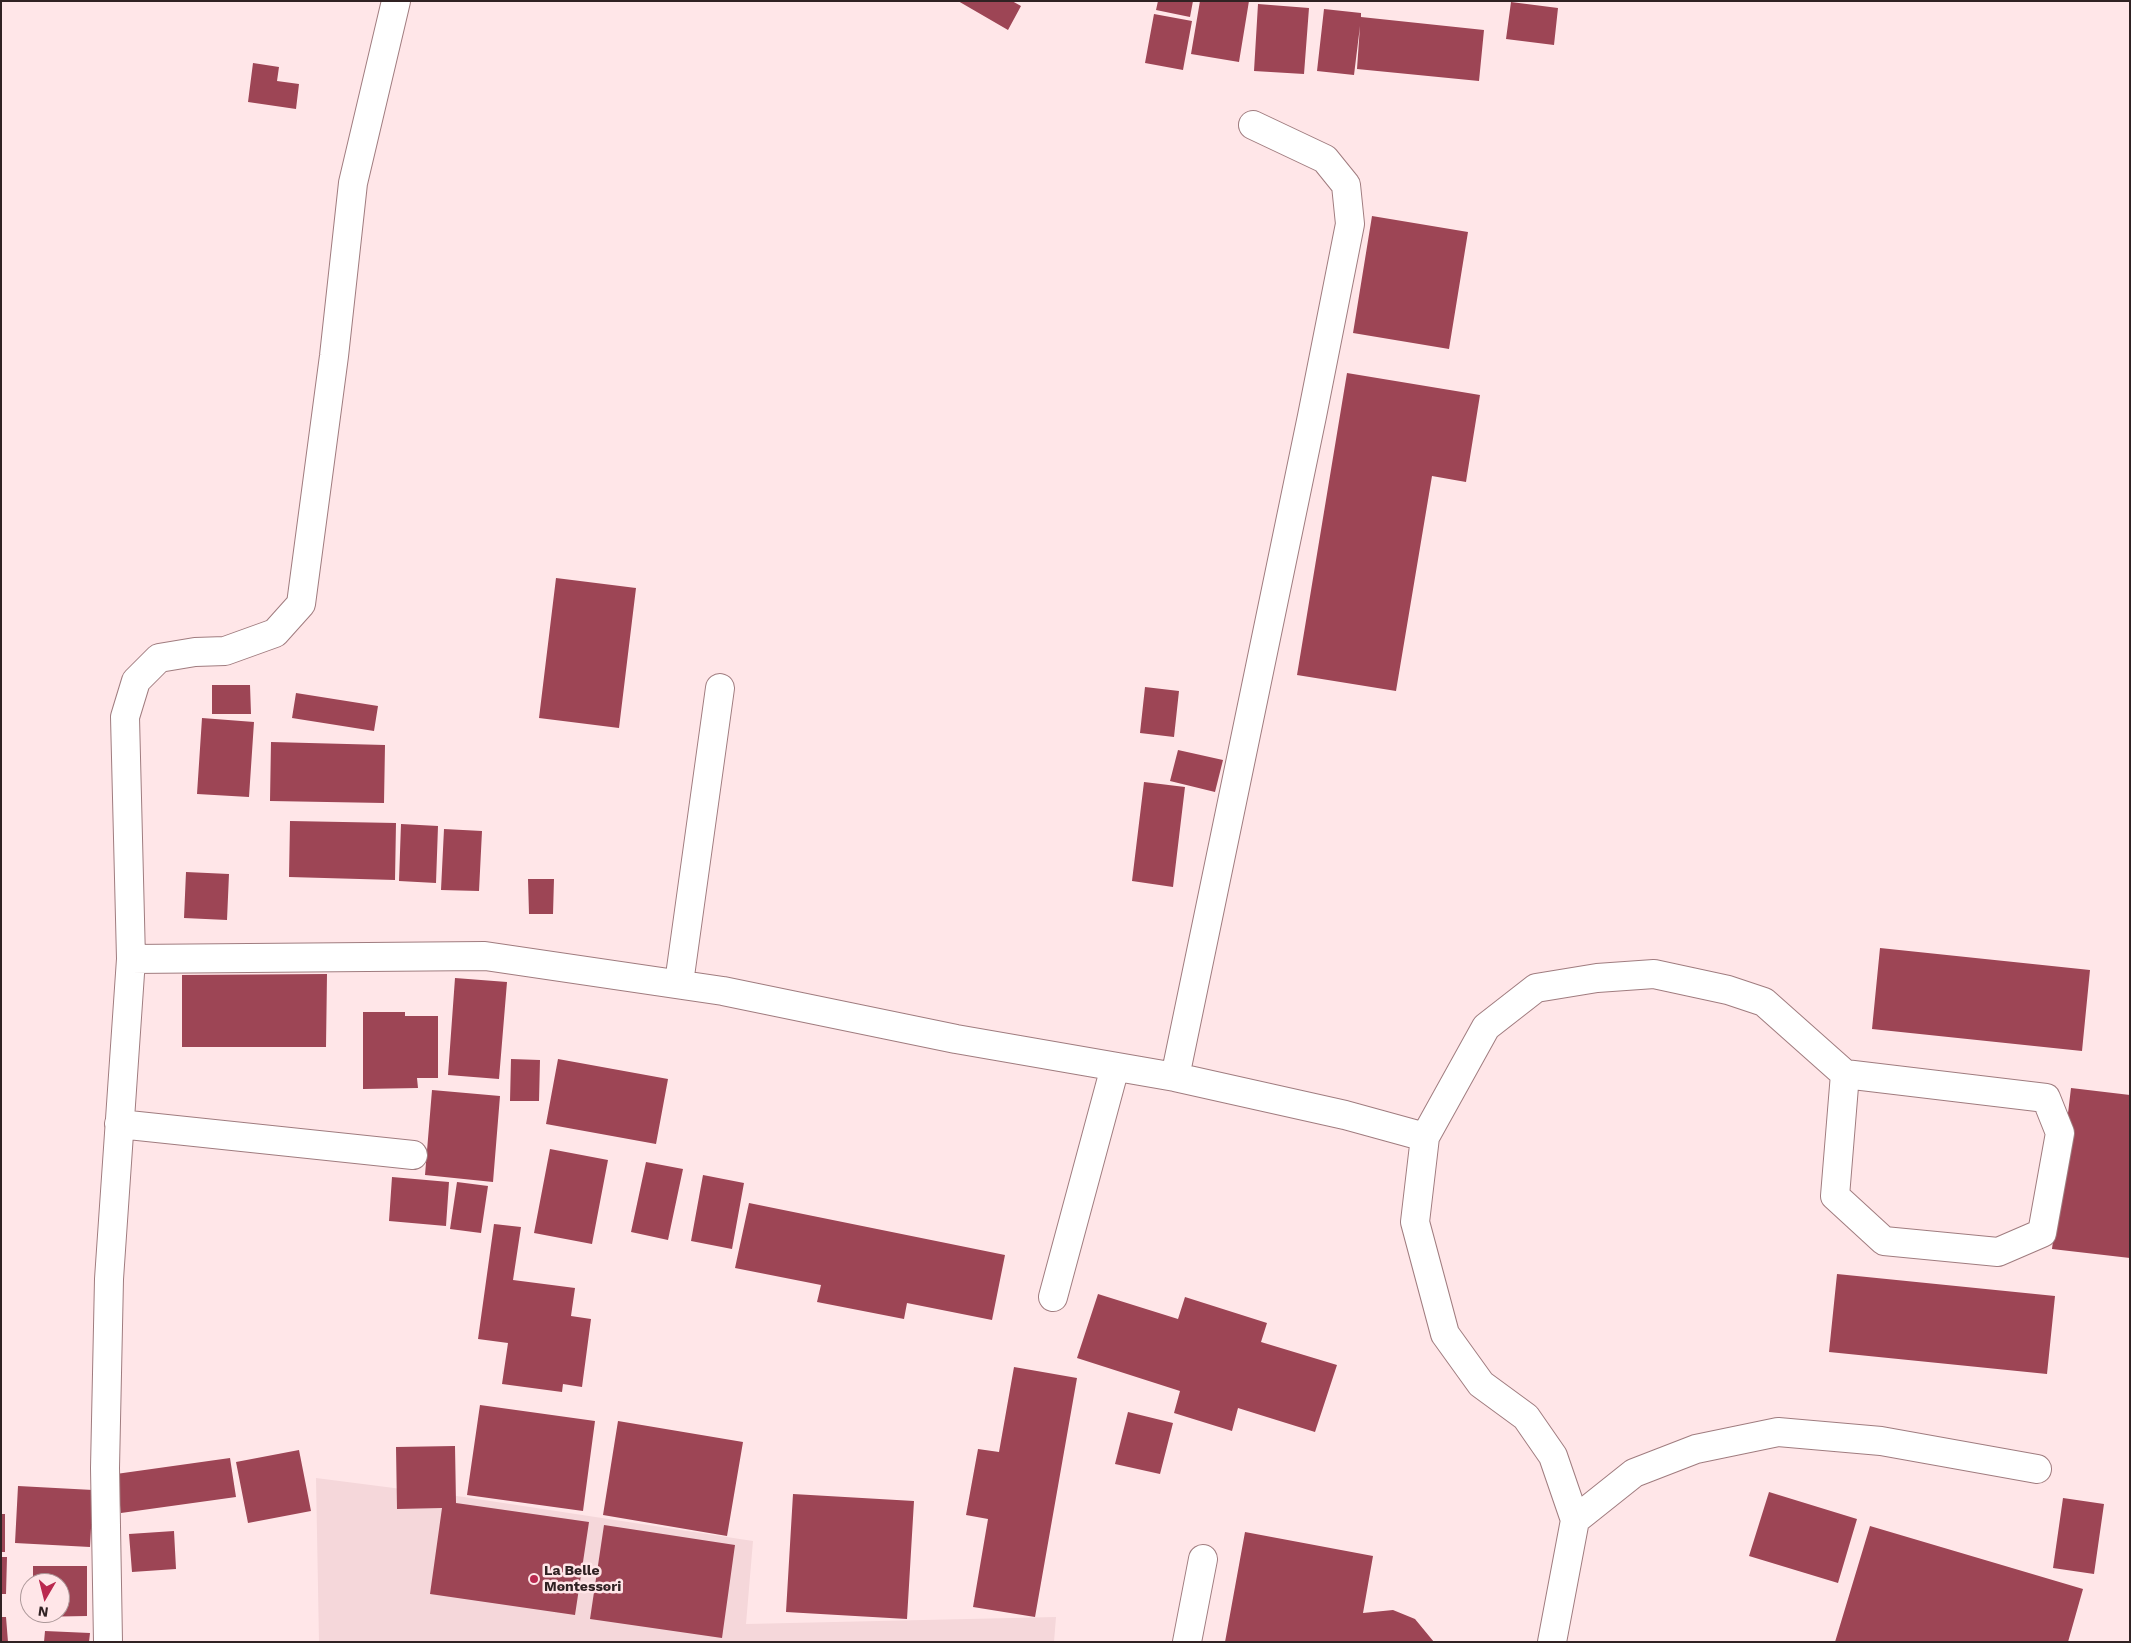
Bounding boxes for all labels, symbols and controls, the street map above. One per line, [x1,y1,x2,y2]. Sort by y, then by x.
place label: La Belle Montessori [544,1563,621,1595]
north arrow [20,1573,70,1623]
marker: La Belle Montessori [528,1573,540,1585]
text: N [37,1603,49,1621]

